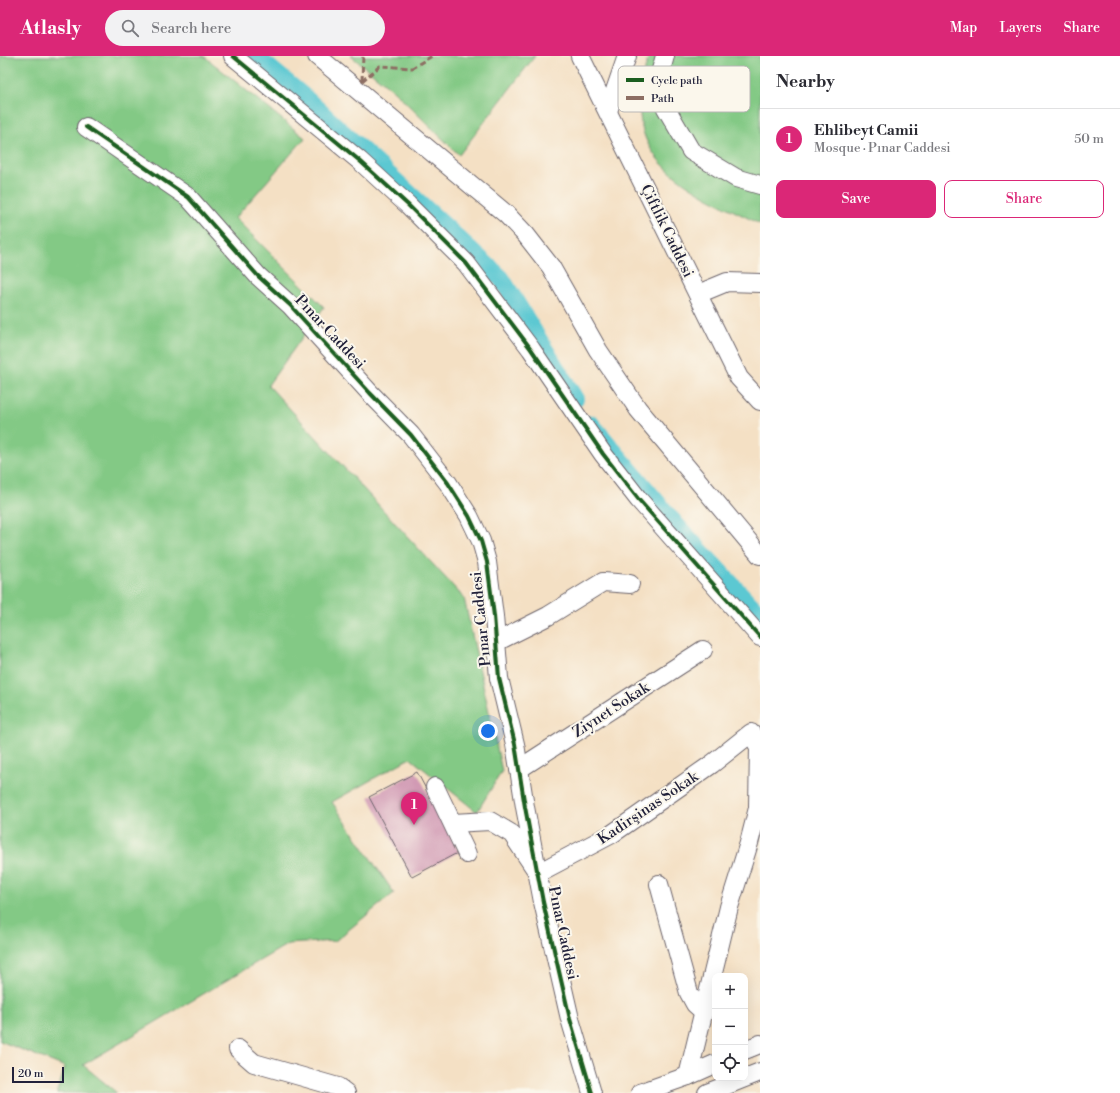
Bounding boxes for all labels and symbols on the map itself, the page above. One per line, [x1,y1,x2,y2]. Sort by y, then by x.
legend [618,66,750,112]
text: Cycle path [651,74,703,88]
text: Path [651,92,675,106]
street label: Çiftlik Caddesi [636,181,698,281]
street label: Pınar Caddesi [291,291,369,373]
street label: Pınar Caddesi [467,571,495,667]
street label: Ziynet Sokak [569,678,654,742]
your location [478,721,498,741]
street label: Kadirşinas Sokak [594,767,703,849]
pin: 1 [401,792,427,825]
street label: Pınar Caddesi [544,884,582,982]
scale bar [12,1065,64,1084]

